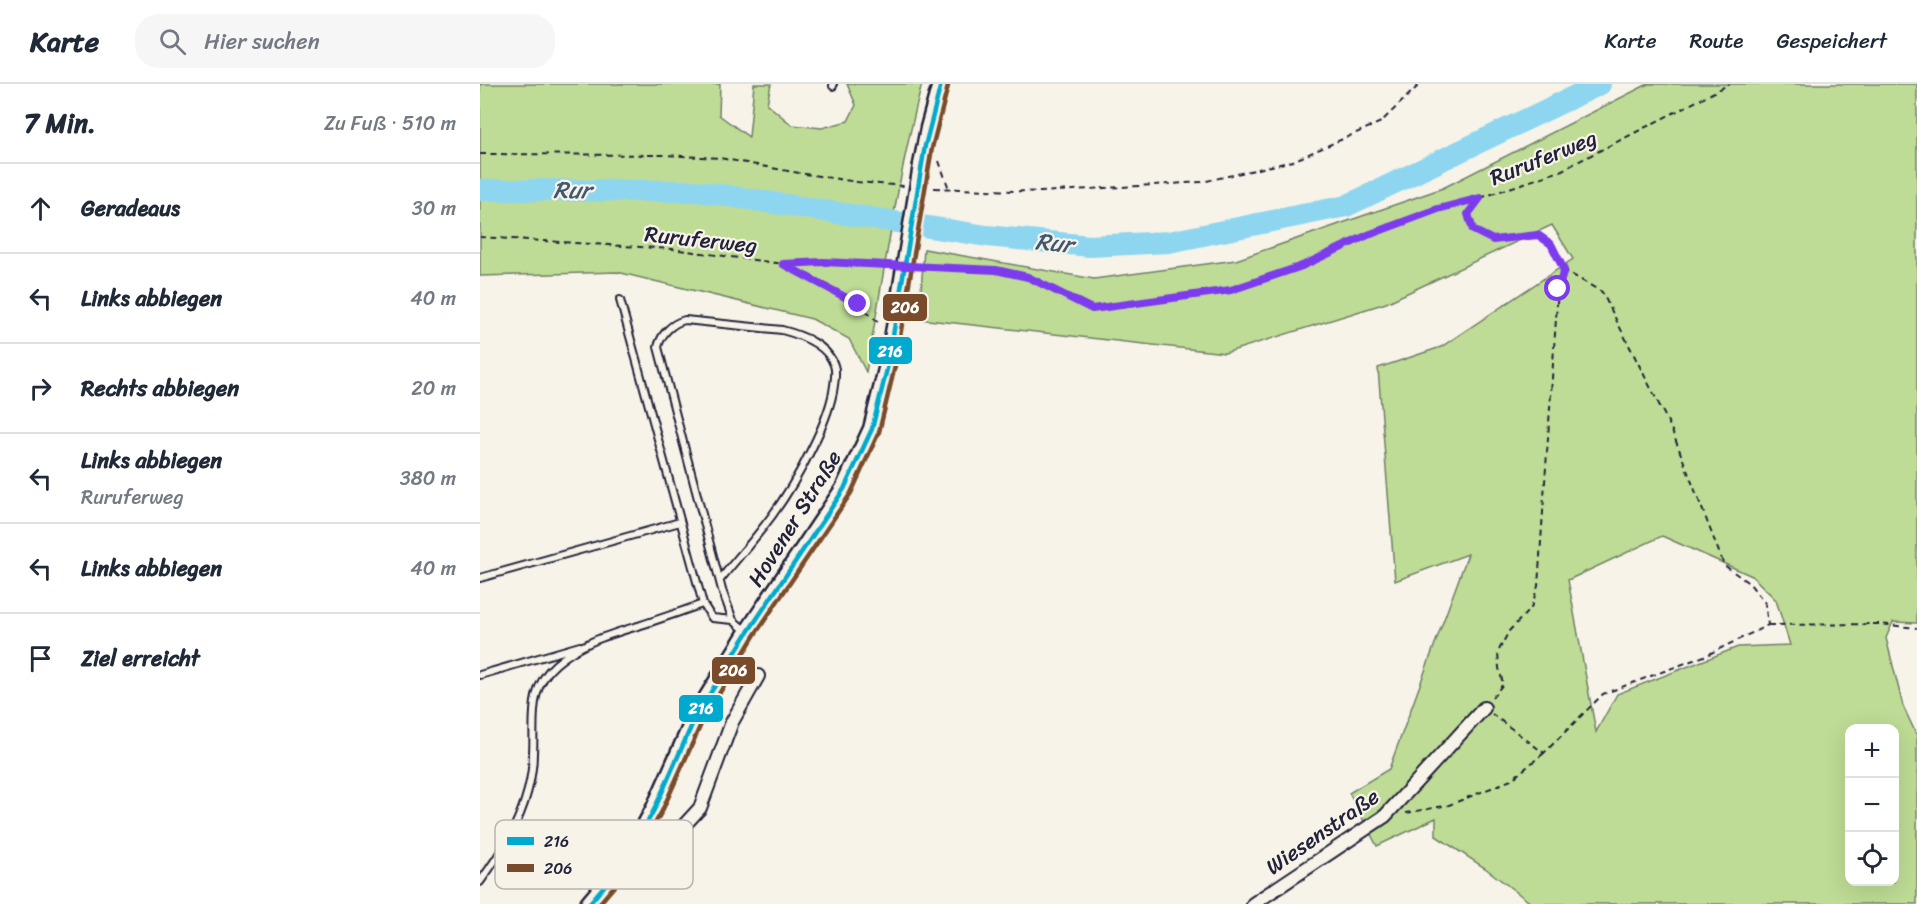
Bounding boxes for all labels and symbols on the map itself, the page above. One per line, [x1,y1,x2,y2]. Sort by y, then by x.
street label: Ruruferweg [1484,118,1603,197]
water label: Rur [553,169,595,211]
street label: Ruruferweg [643,214,759,265]
water label: Rur [1034,220,1079,266]
route start [1544,275,1570,301]
route end [844,290,870,316]
line badge: 206 [882,293,928,322]
text: 206 [890,293,919,322]
line badge: 216 [868,336,913,365]
text: 216 [876,337,903,366]
street label: Hovener Straße [737,442,852,595]
line badge: 206 [711,656,756,685]
text: 206 [718,656,747,685]
line badge: 216 [678,694,724,723]
text: 216 [687,694,714,723]
street label: Wiesenstraße [1257,778,1388,885]
legend [495,820,693,889]
text: 216 [544,827,569,856]
text: 206 [544,854,572,883]

